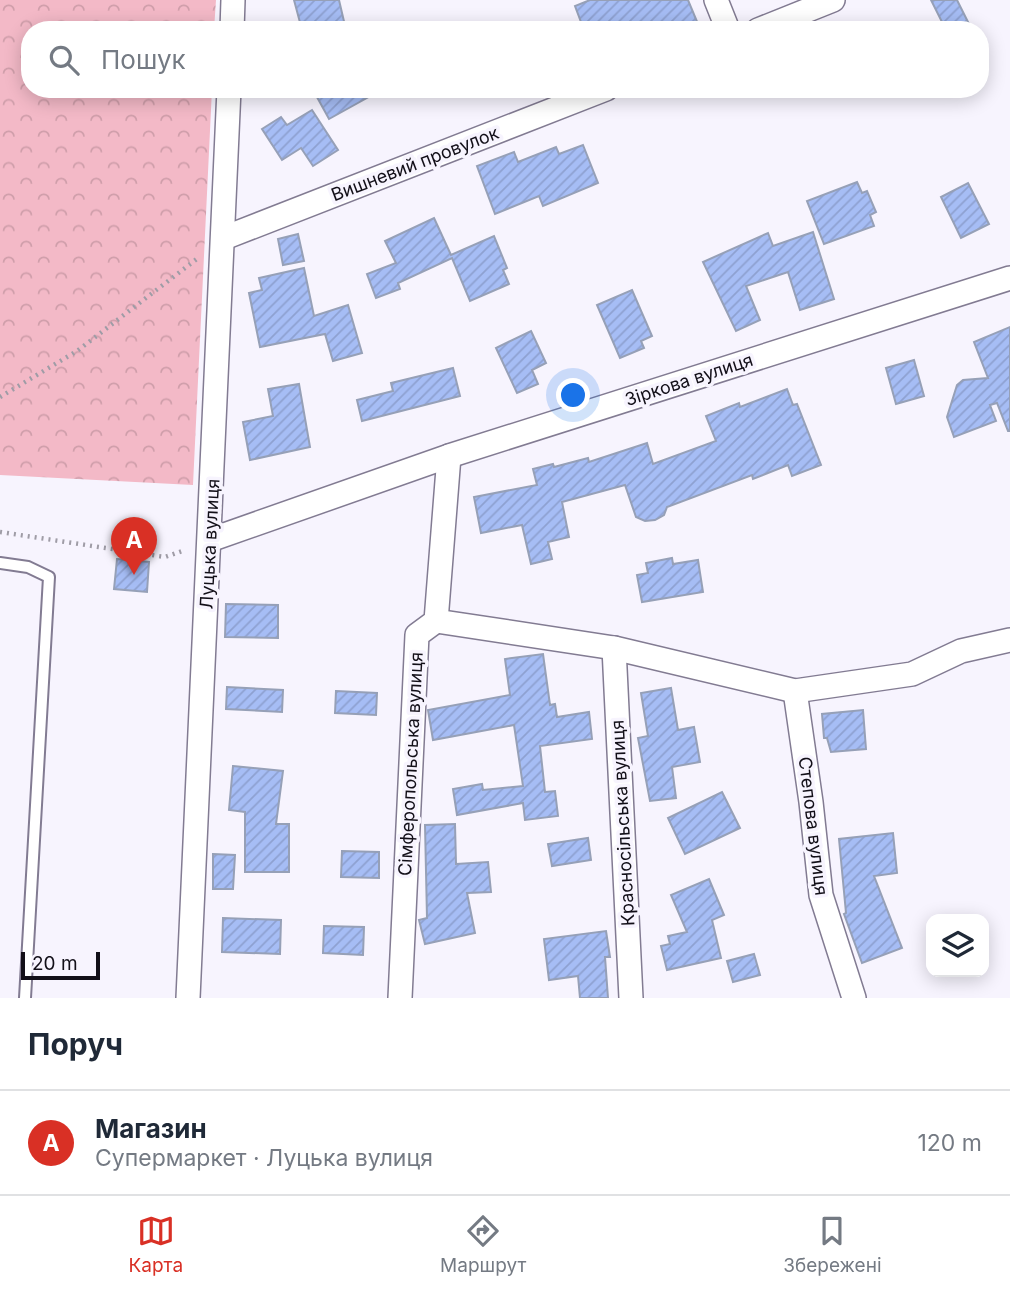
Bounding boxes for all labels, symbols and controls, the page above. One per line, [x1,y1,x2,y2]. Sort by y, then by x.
search box [21,21,989,98]
icon: search [45,41,83,79]
text: Пошук [101,44,186,75]
street label: Вишневий провулок [328,122,502,205]
street label: Зіркова вулиця [622,349,755,410]
your location [556,378,590,412]
street label: Луцька вулиця [196,478,223,610]
pin: A [111,517,157,575]
street label: Сімферопольська вулиця [394,651,427,877]
street label: Красносільська вулиця [607,719,638,927]
street label: Степова вулиця [795,755,832,897]
map controls [926,914,989,977]
button: layers [926,914,989,977]
scale bar [21,949,100,981]
text: 20 m [32,952,78,975]
text: Поруч [28,1026,123,1062]
text: Магазин [95,1113,207,1144]
text: A [42,1129,60,1157]
text: 120 m [917,1129,982,1157]
text: Супермаркет · Луцька вулиця [95,1144,433,1172]
tab: Карта [129,1212,183,1277]
tab: Маршрут [440,1212,526,1277]
tab: Збережені [783,1212,882,1277]

